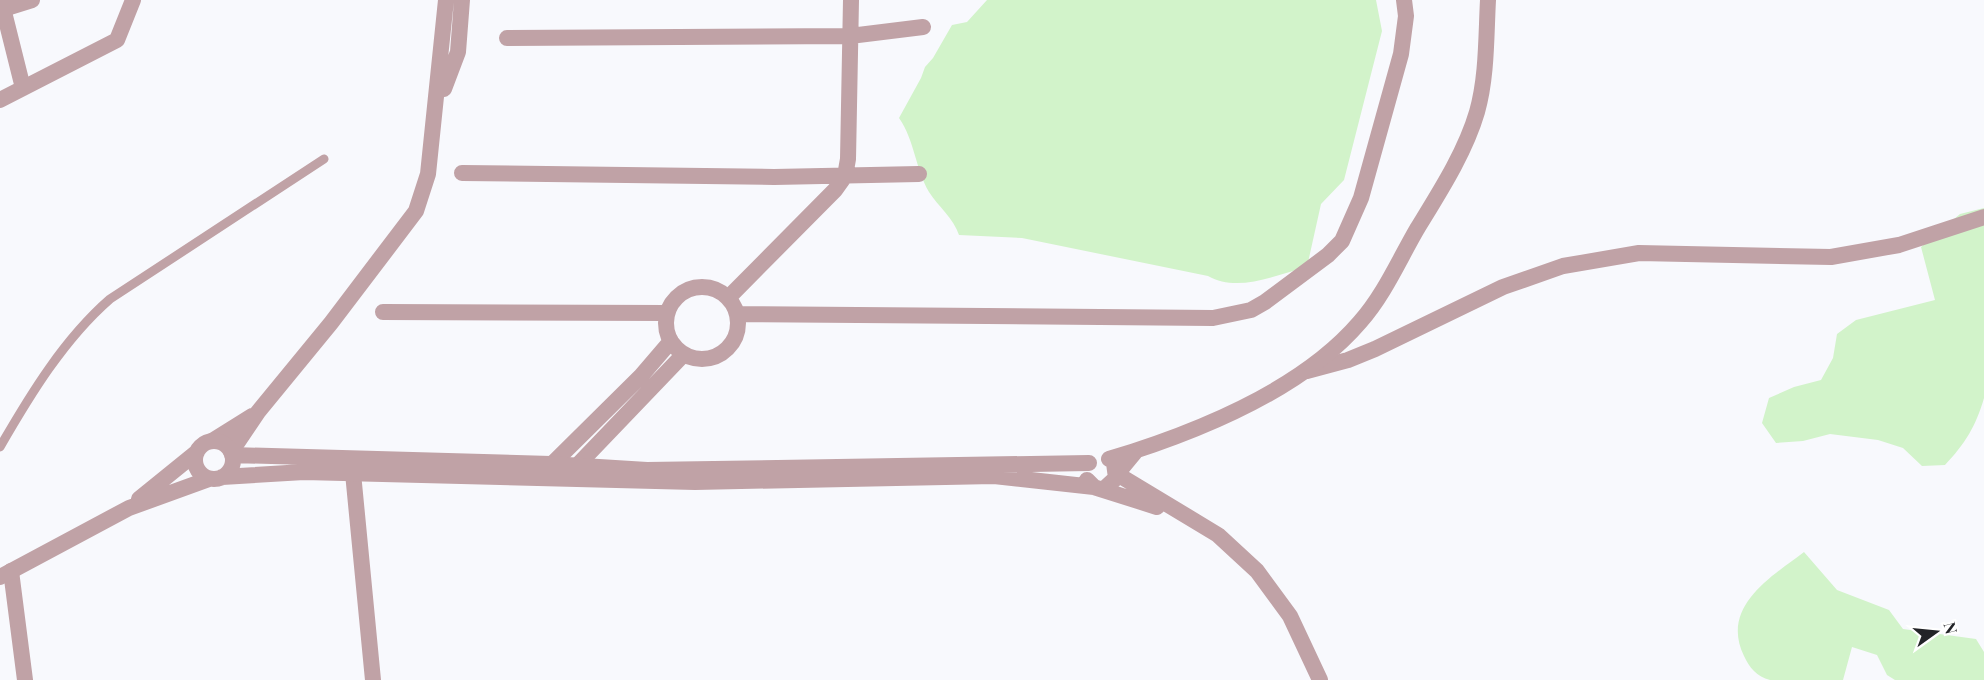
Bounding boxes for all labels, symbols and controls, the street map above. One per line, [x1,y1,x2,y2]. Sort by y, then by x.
north arrow [1906,602,1966,662]
text: N [1939,620,1963,637]

